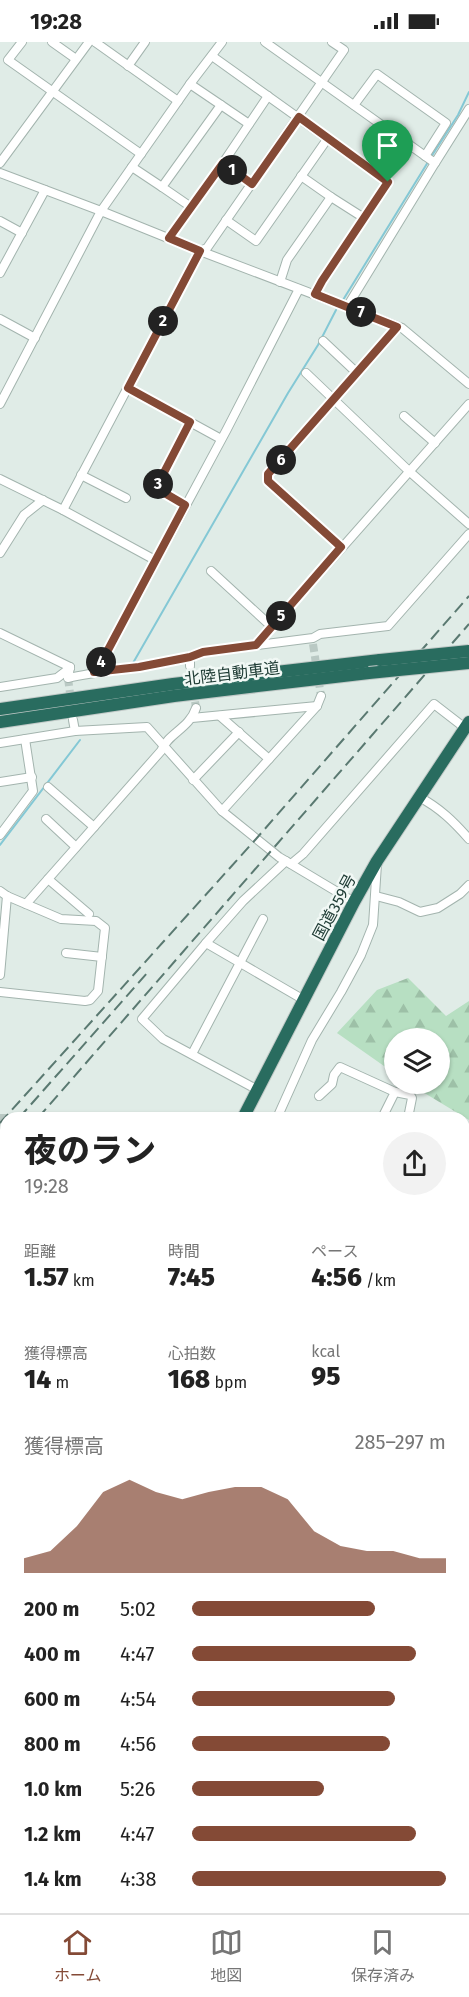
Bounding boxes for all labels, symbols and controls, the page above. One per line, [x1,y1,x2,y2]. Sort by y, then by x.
text: 19:28 [30,8,82,35]
pin [362,120,413,182]
icon: arrive [371,129,404,162]
pin: 1 [217,155,247,185]
text: 1 [228,160,236,179]
pin: 7 [346,297,376,327]
text: 7 [357,302,365,321]
pin: 2 [148,306,178,336]
text: 2 [159,311,167,330]
pin: 6 [266,445,296,475]
text: 6 [276,450,286,469]
pin: 3 [143,469,173,499]
text: 3 [154,474,162,493]
pin: 5 [266,601,296,631]
text: 5 [277,606,285,625]
pin: 4 [86,647,116,677]
text: 4 [96,652,106,671]
street label: 北陸自動車道 [183,658,281,689]
street label: 国道359号 [309,871,360,944]
map controls [384,1028,450,1094]
button: layers [384,1028,450,1094]
text: 夜のラン [24,1131,156,1171]
button: share [383,1132,446,1195]
text: 19:28 [24,1174,69,1198]
text: 距離 [24,1242,56,1261]
text: 時間 [168,1242,200,1261]
text: ペース [311,1242,359,1261]
text: 1.57 [24,1262,69,1293]
text: 7:45 [168,1262,215,1293]
text: 4:56 [311,1262,362,1293]
text: km [69,1271,95,1290]
text: /km [362,1271,396,1290]
text: kcal [311,1342,340,1361]
text: 獲得標高 [24,1344,88,1363]
text: 心拍数 [168,1344,216,1363]
text: 95 [311,1361,340,1392]
text: 14 [24,1364,51,1395]
text: 168 [168,1364,210,1395]
text: m [51,1373,69,1392]
text: bpm [210,1373,247,1392]
text: 285–297 m [355,1430,446,1454]
text: 獲得標高 [24,1434,104,1458]
text: 200 m [24,1597,79,1621]
text: 5:02 [120,1597,156,1621]
text: 400 m [24,1642,80,1666]
text: 4:47 [120,1642,154,1666]
text: 600 m [24,1687,80,1711]
text: 4:54 [120,1687,156,1711]
text: 800 m [24,1732,81,1756]
text: 4:56 [120,1732,156,1756]
text: 1.0 km [24,1777,82,1801]
text: 5:26 [120,1777,155,1801]
text: 1.2 km [24,1822,81,1846]
text: 4:47 [120,1822,154,1846]
text: 1.4 km [24,1867,82,1891]
text: 4:38 [120,1867,157,1891]
tab: ホーム [54,1926,102,1986]
tab: 地図 [210,1926,243,1986]
tab: 保存済み [351,1926,415,1986]

